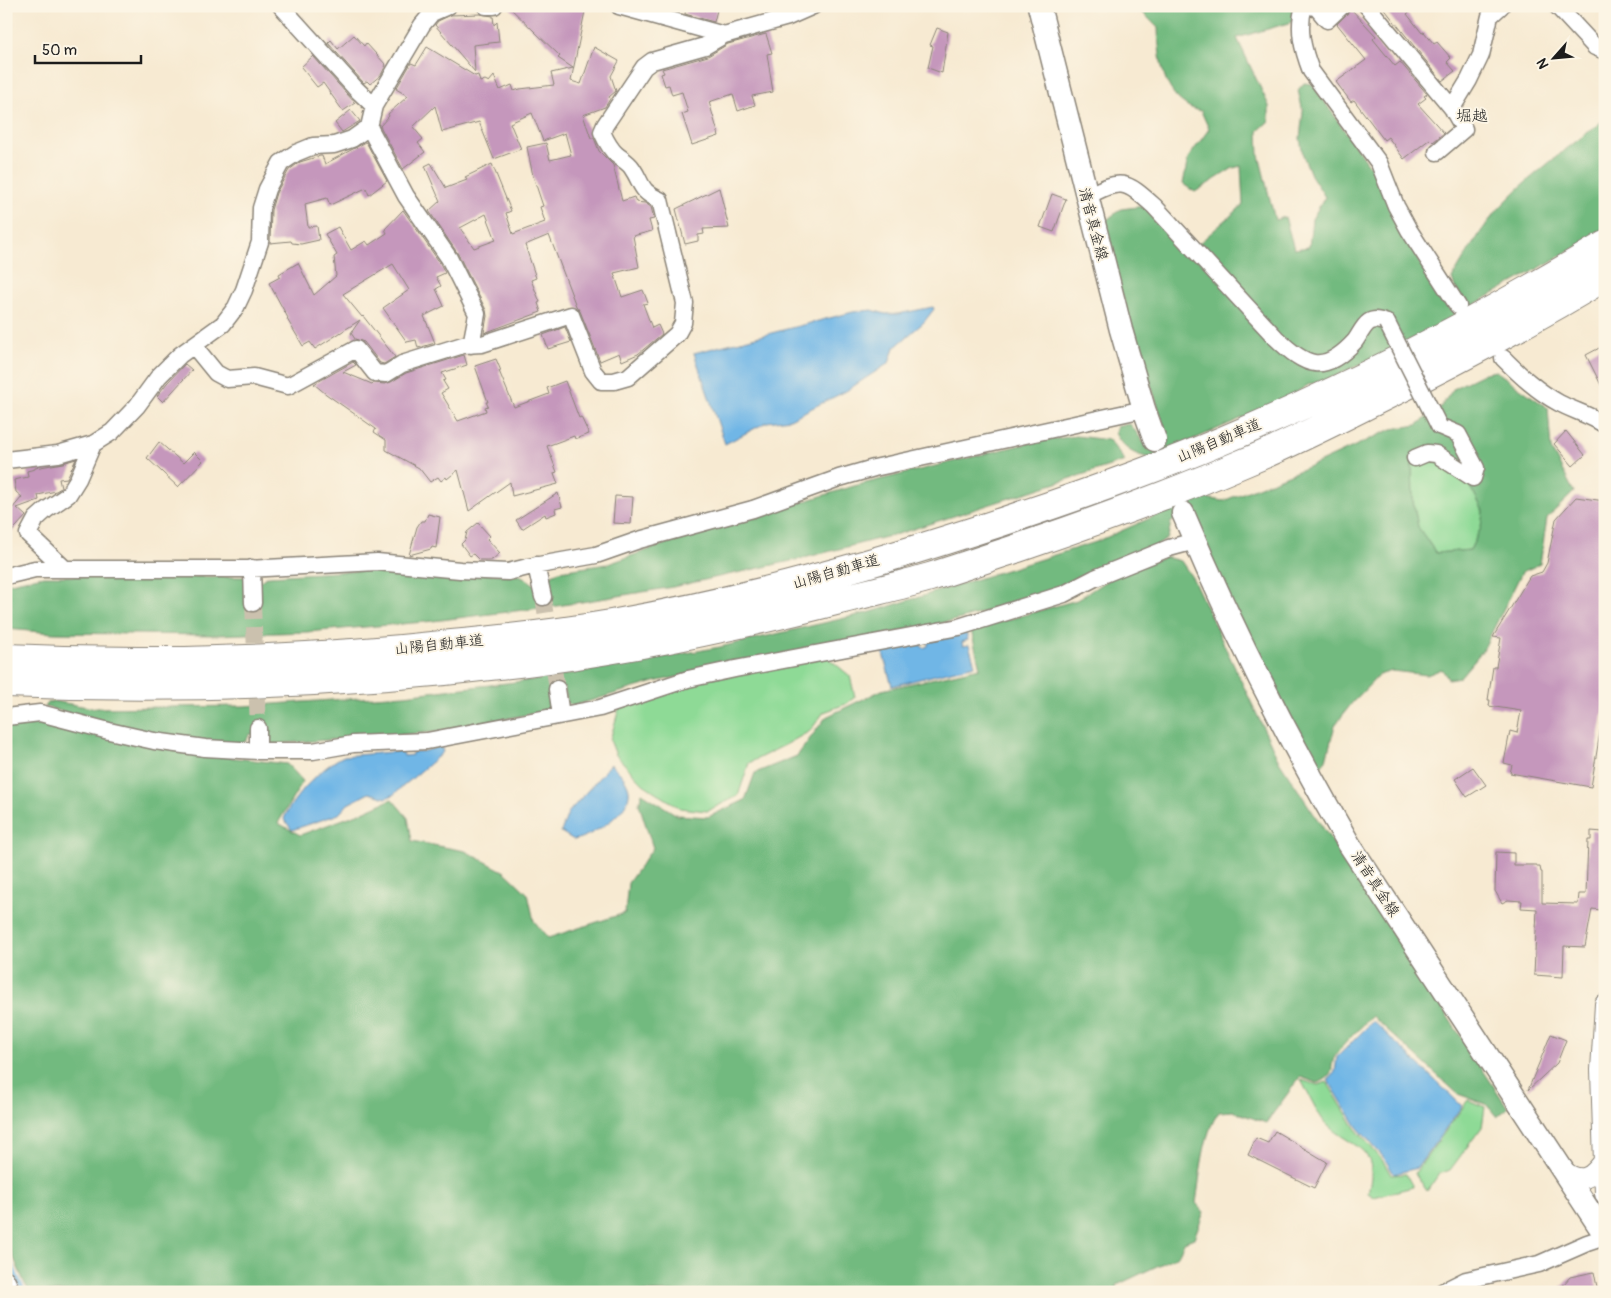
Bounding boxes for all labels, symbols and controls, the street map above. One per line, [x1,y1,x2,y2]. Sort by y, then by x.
scale bar [35,32,141,64]
north arrow [1528,32,1578,82]
text: 50 m [42,41,77,60]
text: N [1533,56,1553,72]
district label: 堀越 [1456,106,1488,126]
street label: 清音真金線 [1074,185,1112,263]
street label: 山陽自動車道 [1174,415,1264,467]
street label: 山陽自動車道 [790,550,882,594]
street label: 山陽自動車道 [393,631,485,659]
street label: 清音真金線 [1347,847,1403,921]

